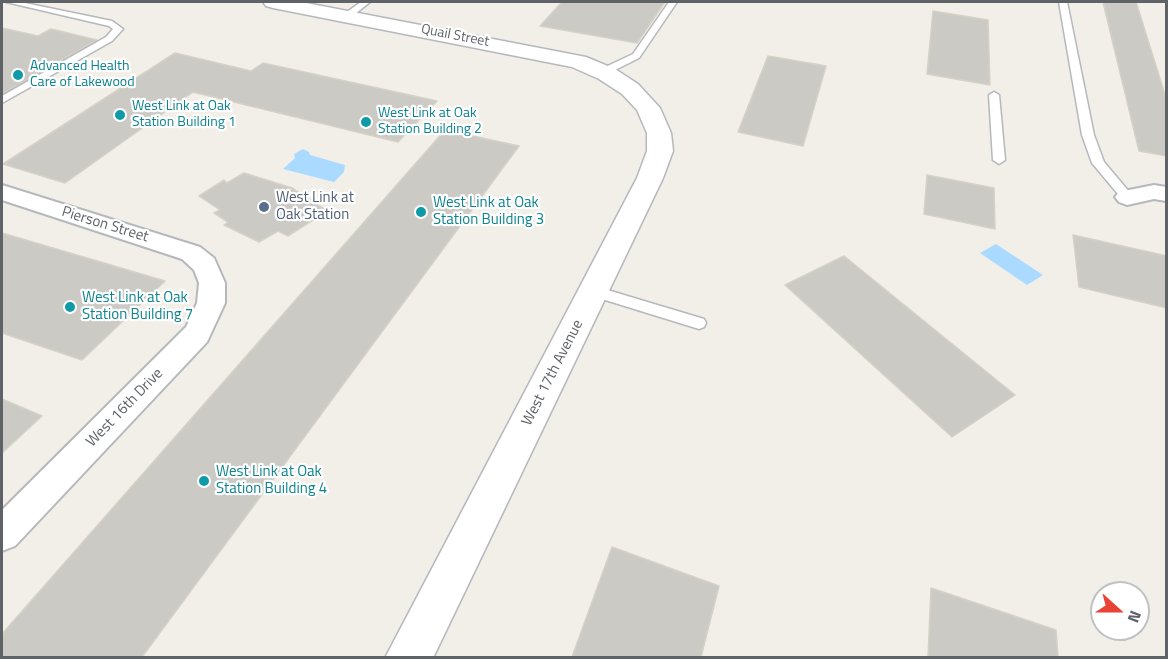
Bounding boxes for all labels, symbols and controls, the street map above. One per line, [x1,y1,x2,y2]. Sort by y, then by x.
street label: Quail Street [419,21,491,51]
place label: Advanced Health Care of Lakewood [30,59,135,92]
marker: Advanced Health Care of Lakewood [11,68,25,82]
place label: West Link at Oak Station Building 1 [132,99,236,132]
place label: West Link at Oak Station Building 2 [378,106,482,138]
marker: West Link at Oak Station Building 1 [113,108,127,122]
marker: West Link at Oak Station Building 2 [359,115,373,129]
place label: West Link at Oak Station [276,189,354,224]
place label: West Link at Oak Station Building 3 [433,194,544,229]
marker: West Link at Oak Station [257,200,271,214]
street label: Pierson Street [59,203,151,247]
marker: West Link at Oak Station Building 3 [414,205,428,219]
place label: West Link at Oak Station Building 7 [82,289,193,324]
marker: West Link at Oak Station Building 7 [63,300,77,314]
street label: West 17th Avenue [519,317,587,429]
street label: West 16th Drive [83,365,167,451]
place label: West Link at Oak Station Building 4 [216,463,327,498]
marker: West Link at Oak Station Building 4 [197,474,211,488]
north arrow [1090,581,1150,641]
text: N [1122,607,1148,626]

